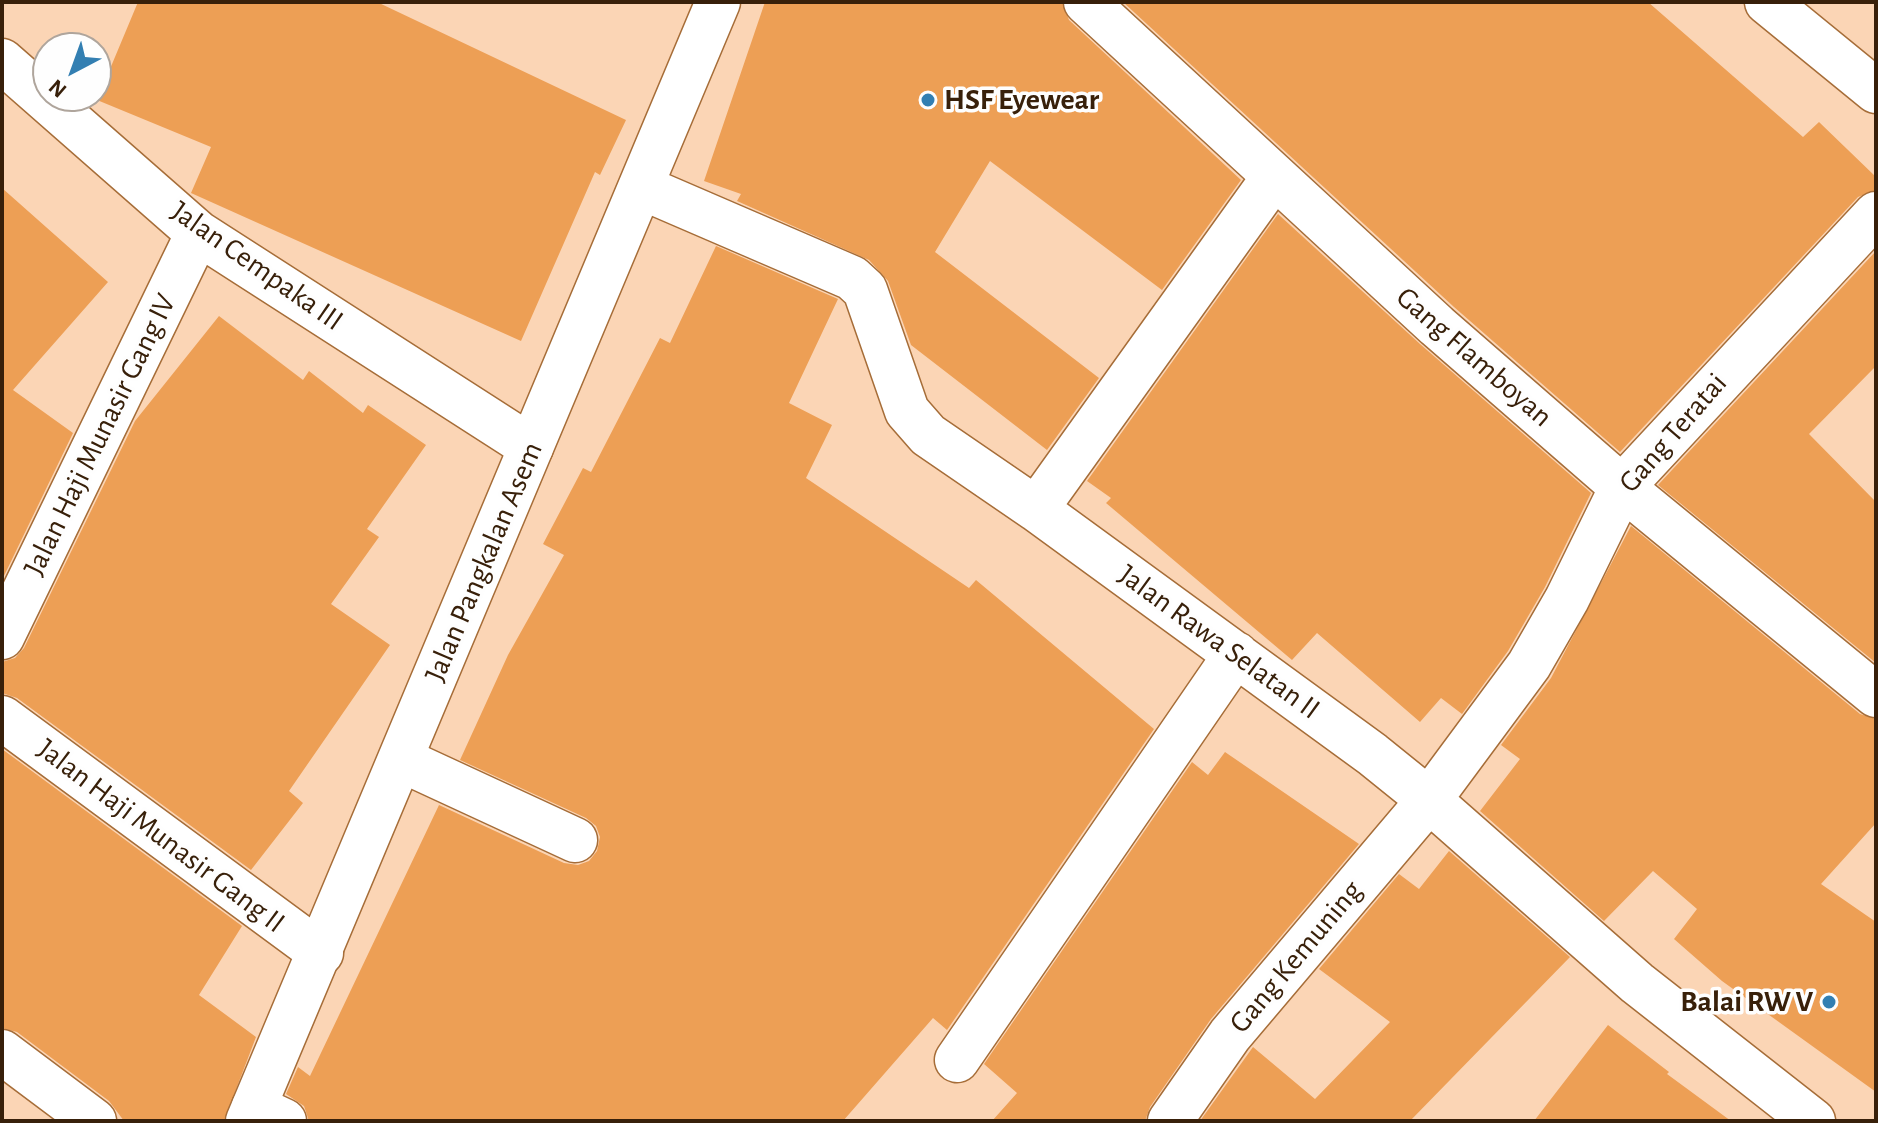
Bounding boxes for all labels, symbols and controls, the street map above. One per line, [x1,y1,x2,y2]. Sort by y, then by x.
north arrow [32,32,112,112]
text: N [45,75,71,102]
place label: HSF Eyewear [944,82,1099,118]
marker: HSF Eyewear [919,91,937,109]
street label: Jalan Cempaka III [164,193,350,339]
street label: Gang Flamboyan [1388,279,1560,435]
street label: Jalan Haji Munasir Gang IV [16,288,184,582]
street label: Gang Teratai [1611,366,1735,500]
street label: Jalan Pangkalan Asem [417,437,551,687]
street label: Jalan Rawa Selatan II [1111,557,1327,727]
street label: Jalan Haji Munasir Gang II [30,731,292,941]
street label: Gang Kemuning [1222,874,1370,1040]
place label: Balai RW V [1680,984,1813,1020]
marker: Balai RW V [1820,993,1838,1011]

